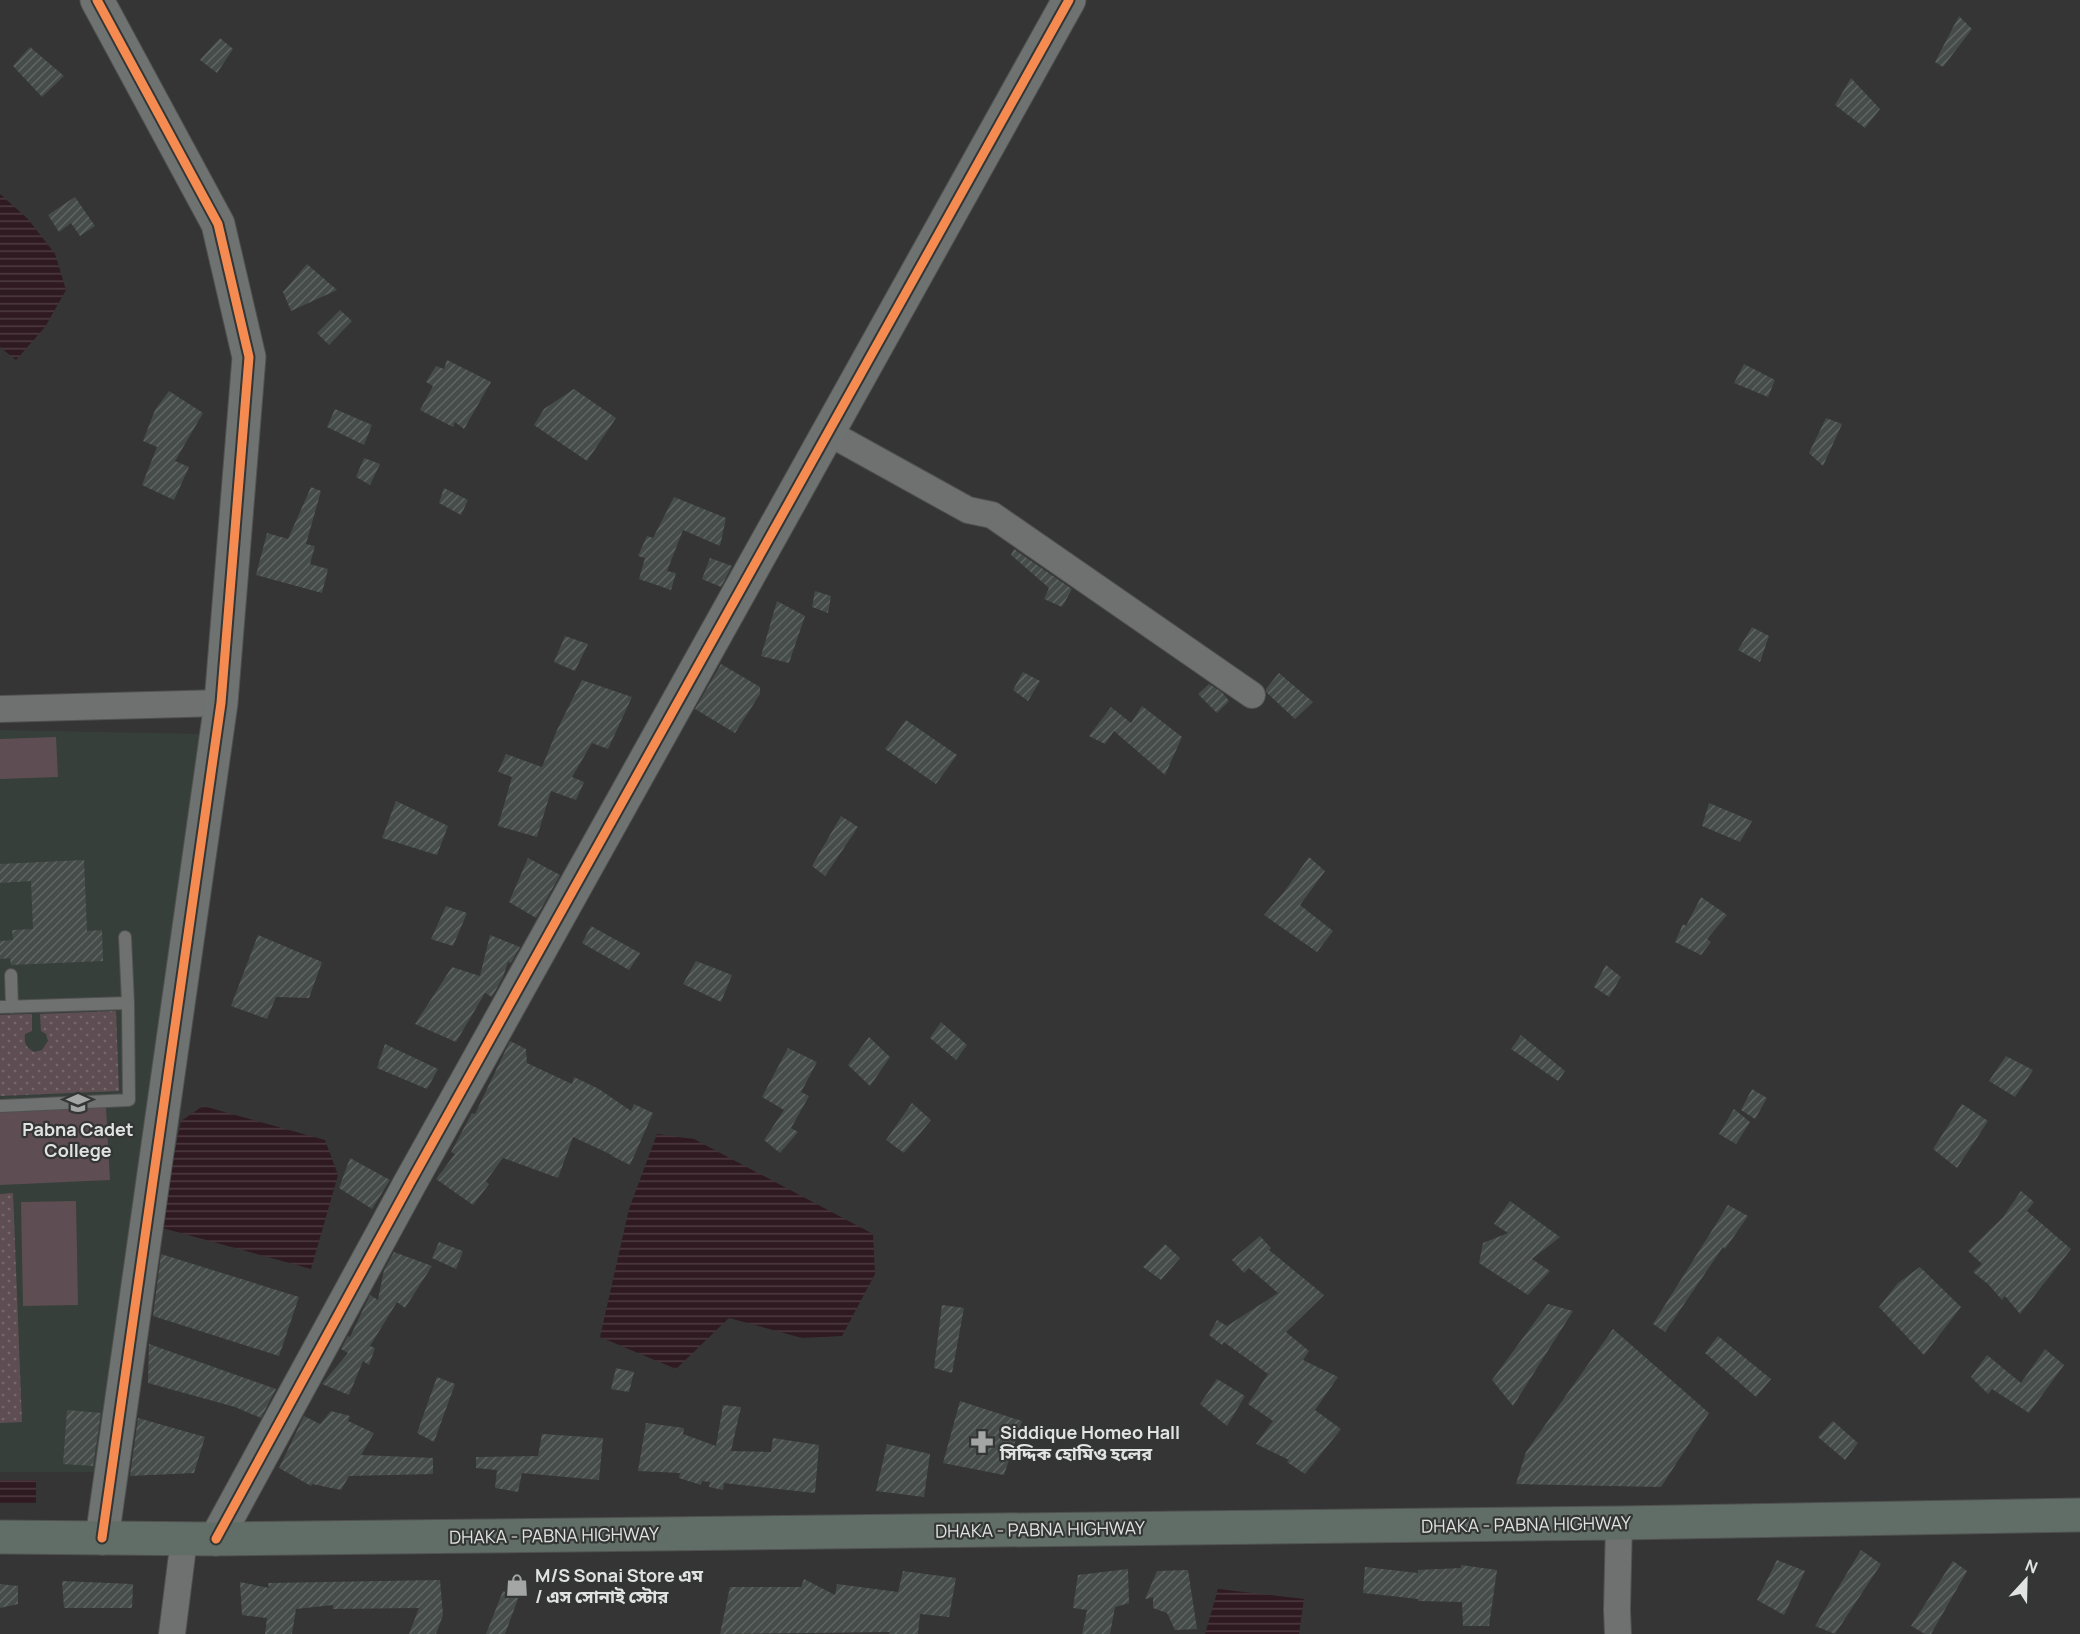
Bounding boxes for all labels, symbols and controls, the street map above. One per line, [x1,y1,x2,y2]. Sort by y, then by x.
school or university icon: Pabna Cadet College [65,1090,91,1116]
place label: Pabna Cadet College [22,1117,134,1162]
place label: Siddique Homeo Hall সিদ্দিক হোমিও হলের [999,1420,1180,1465]
pharmacy icon: Siddique Homeo Hall সিদ্দিক হোমিও হলের [969,1429,995,1455]
street label: DHAKA - PABNA HIGHWAY [1421,1510,1632,1538]
street label: DHAKA - PABNA HIGHWAY [935,1515,1146,1543]
street label: DHAKA - PABNA HIGHWAY [449,1521,660,1549]
north arrow [1996,1550,2056,1610]
text: N [2022,1554,2041,1578]
place label: M/S Sonai Store এম / এস সোনাই স্টোর [535,1563,704,1608]
shop icon: M/S Sonai Store এম / এস সোনাই স্টোর [504,1572,530,1598]

